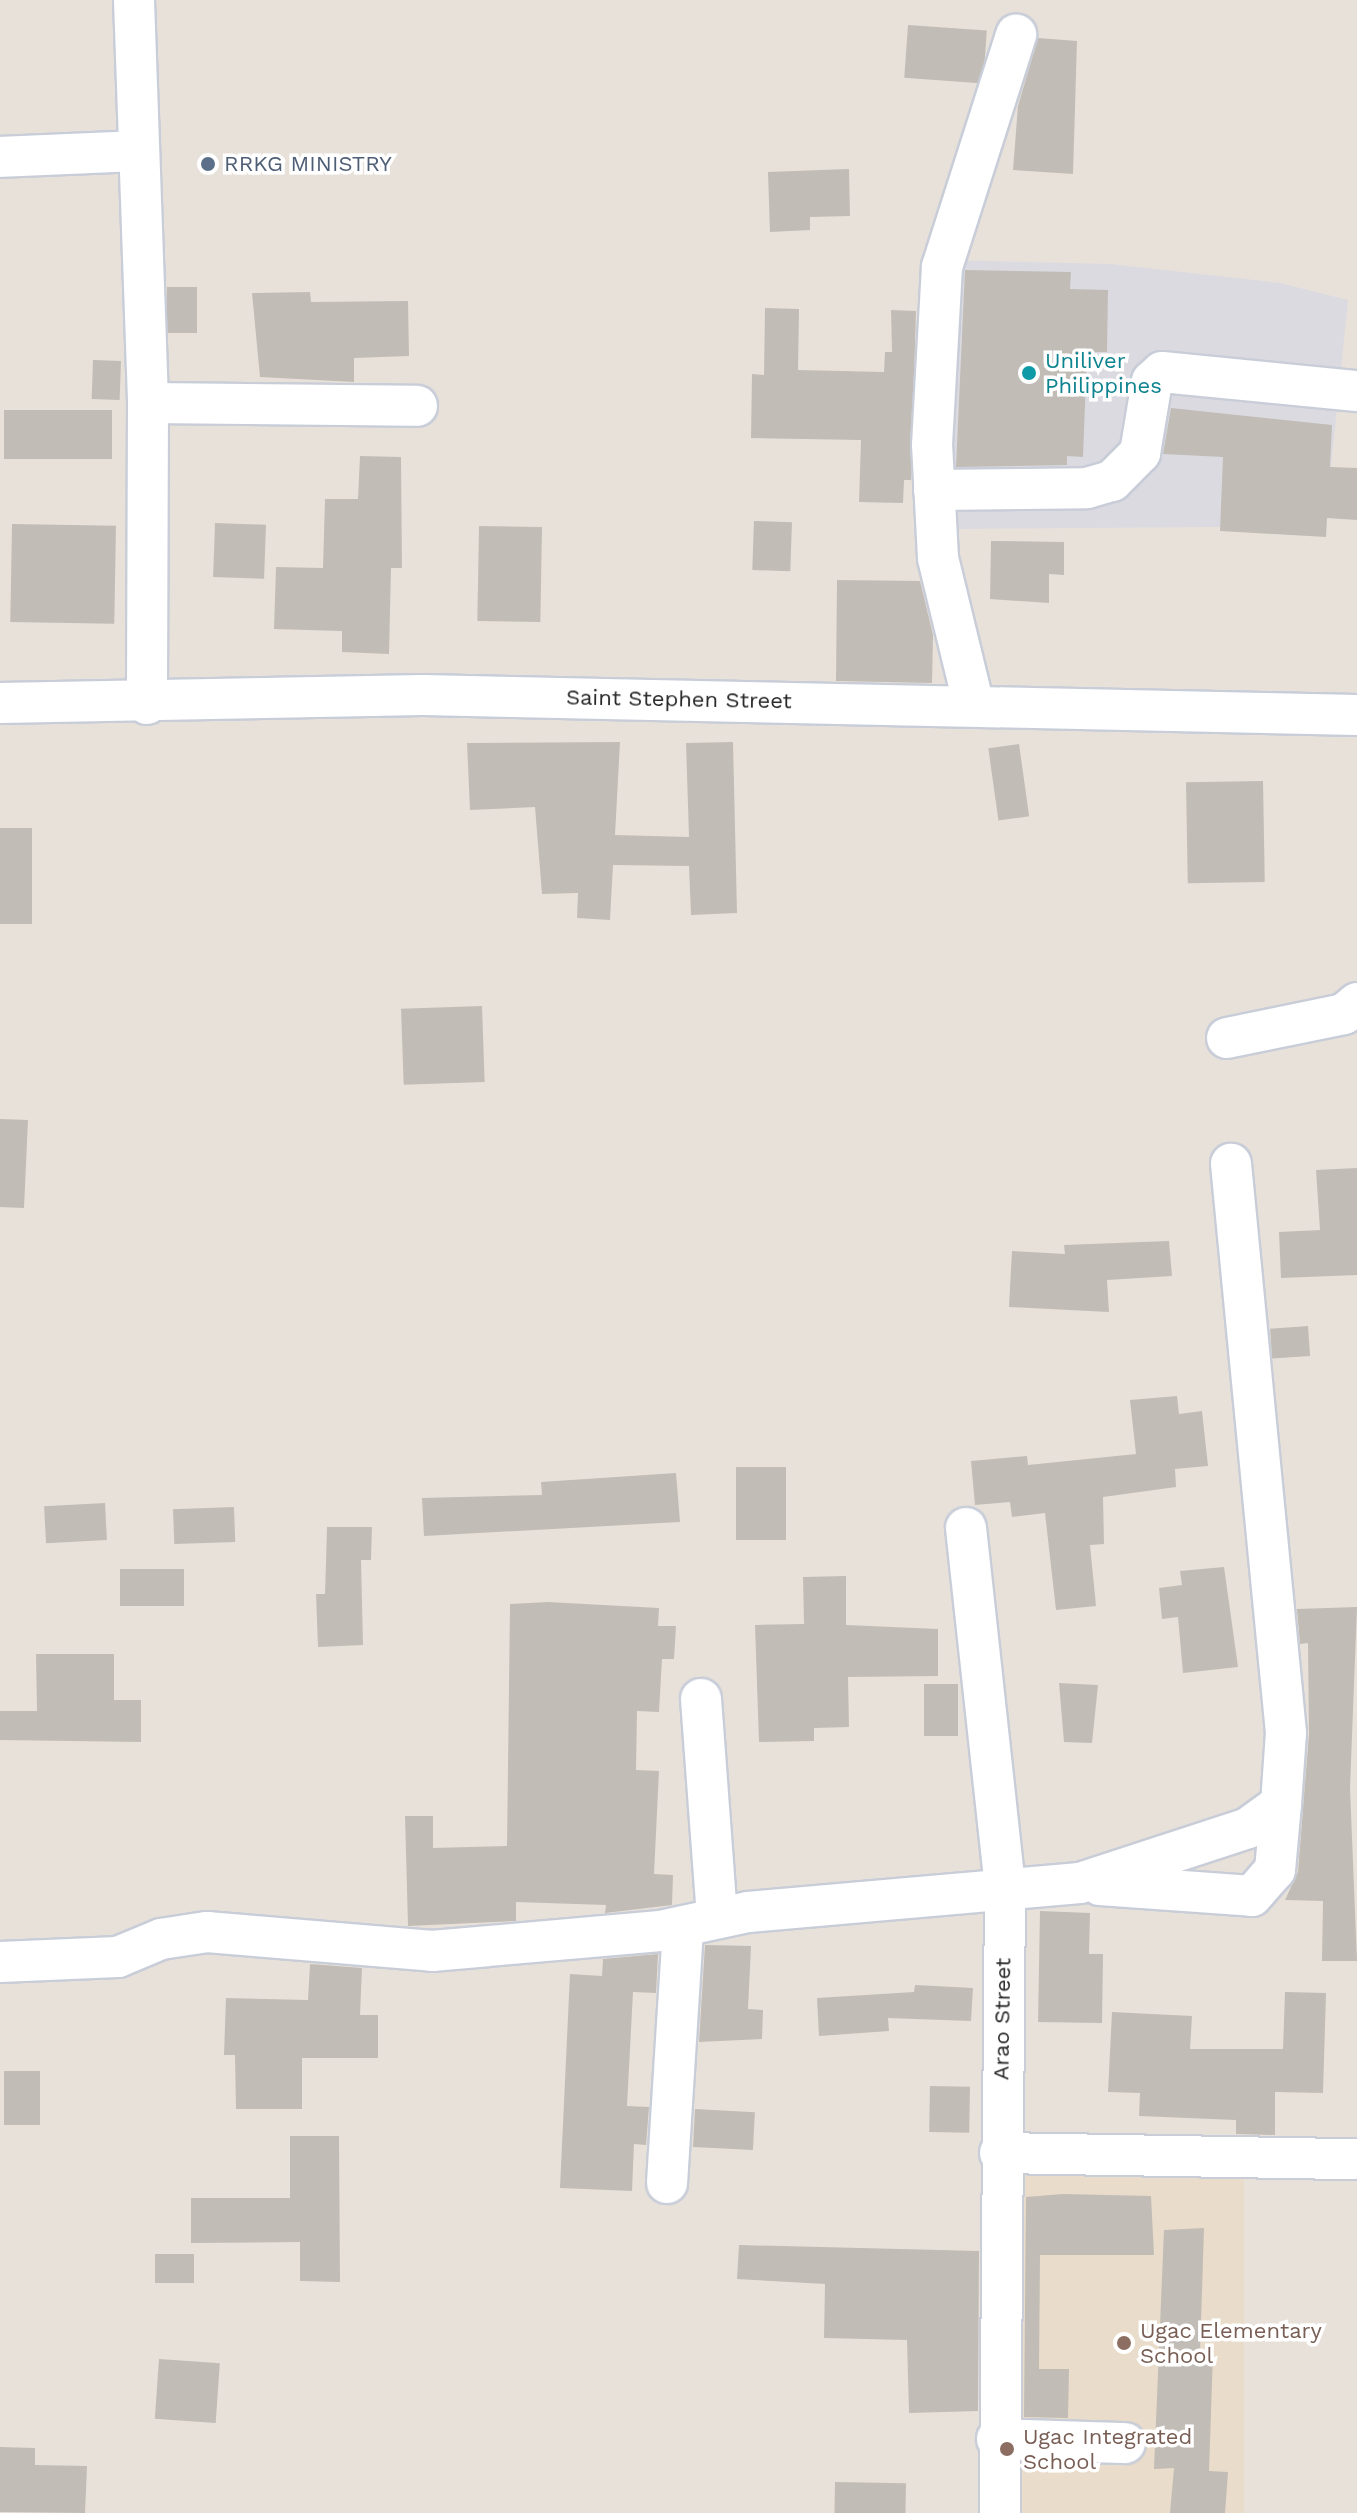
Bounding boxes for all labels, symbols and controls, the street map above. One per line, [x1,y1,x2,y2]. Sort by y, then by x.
place label: RRKG MINISTRY [224,151,392,177]
marker: RRKG MINISTRY [199,155,217,173]
place label: Uniliver Philippines [1045,347,1162,398]
marker: Uniliver Philippines [1020,364,1038,382]
street label: Saint Stephen Street [566,684,792,714]
street label: Arao Street [988,1957,1016,2081]
place label: Ugac Elementary School [1140,2317,1322,2368]
marker: Ugac Elementary School [1115,2334,1133,2352]
place label: Ugac Integrated School [1023,2423,1192,2474]
marker: Ugac Integrated School [998,2440,1016,2458]

